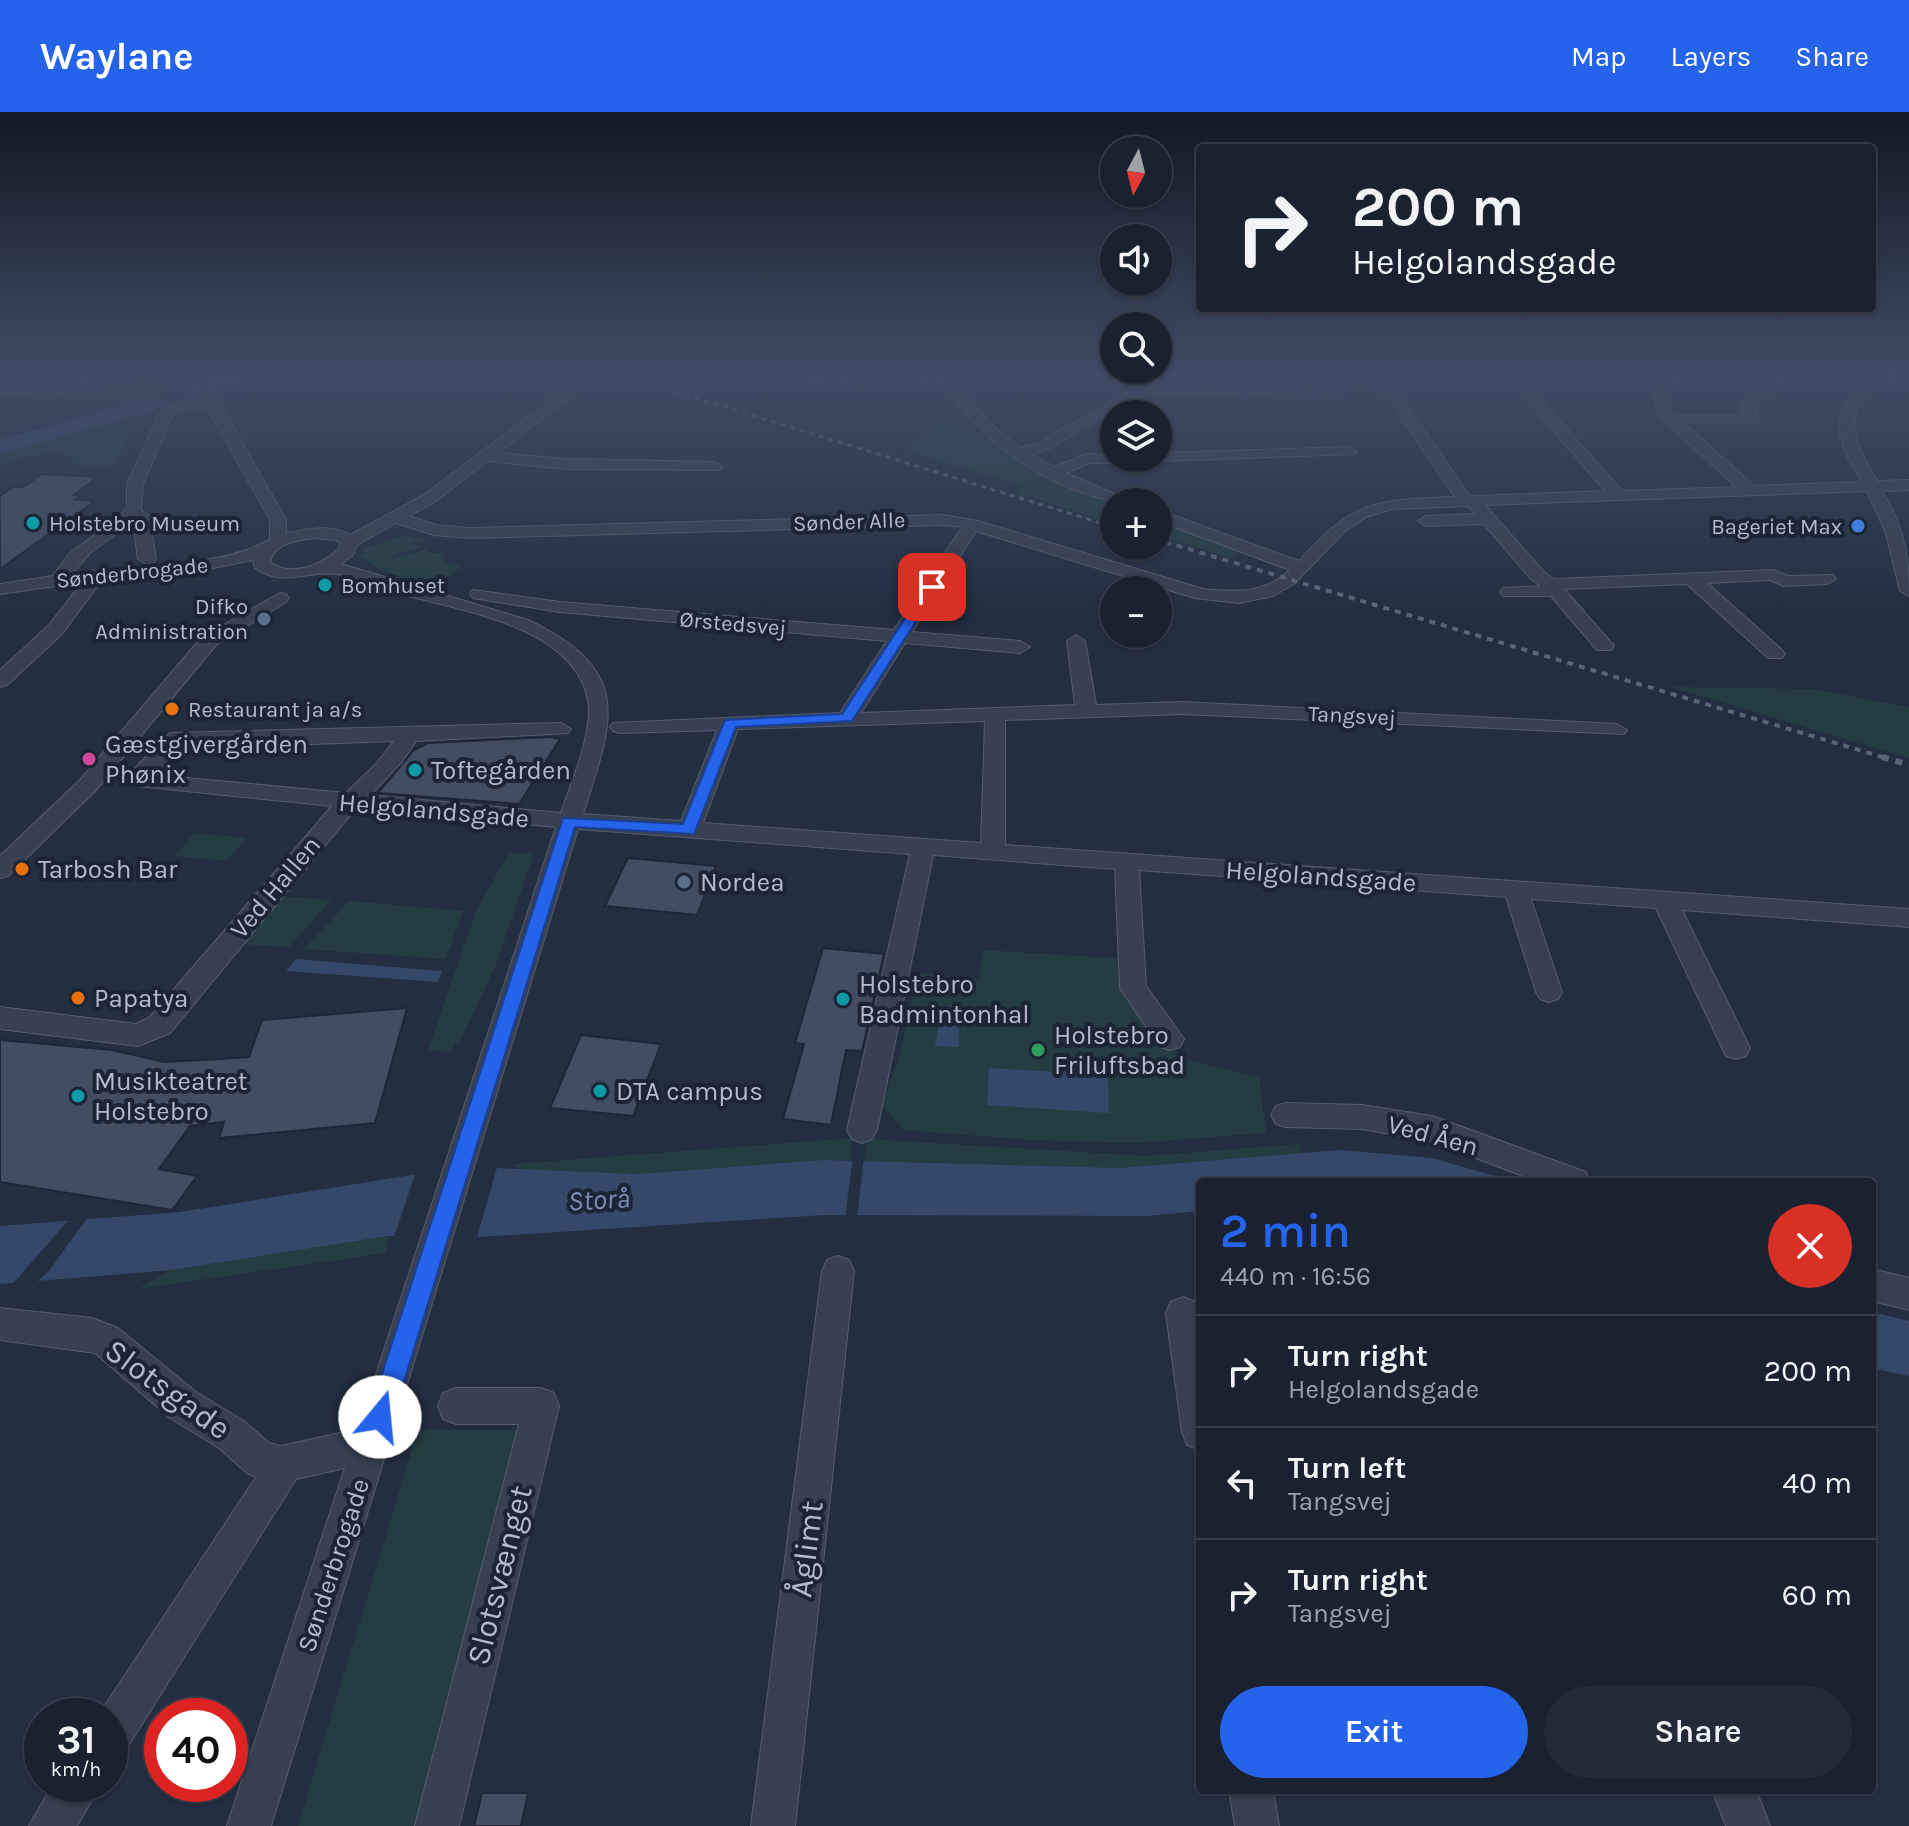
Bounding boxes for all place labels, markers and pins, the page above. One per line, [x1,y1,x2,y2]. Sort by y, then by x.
place label: Holstebro Museum [49,511,240,537]
marker: Holstebro Museum [24,514,42,532]
place label: Bageriet Max [1711,514,1842,540]
marker: Bageriet Max [1849,517,1867,535]
pin [898,553,966,621]
place label: Bomhuset [341,573,445,599]
marker: Bomhuset [316,576,334,594]
place label: Difko Administration [95,594,248,645]
marker: Difko Administration [255,610,273,628]
place label: Restaurant ja a/s [188,697,362,723]
marker: Restaurant ja a/s [163,700,181,718]
place label: Gæstgivergården Phønix [105,729,308,790]
marker: Gæstgivergården Phønix [80,750,98,768]
place label: Toftegården [431,755,571,786]
marker: Toftegården [406,761,424,779]
place label: Tarbosh Bar [38,854,178,885]
marker: Tarbosh Bar [13,860,31,878]
place label: Nordea [700,867,784,898]
marker: Nordea [675,873,693,891]
place label: Holstebro Badmintonhal [859,969,1030,1030]
place label: Papatya [94,983,188,1014]
marker: Papatya [69,989,87,1007]
marker: Holstebro Badmintonhal [834,990,852,1008]
place label: Holstebro Friluftsbad [1054,1020,1185,1081]
marker: Holstebro Friluftsbad [1029,1041,1047,1059]
place label: Musikteatret Holstebro [94,1066,248,1127]
place label: DTA campus [616,1076,763,1107]
marker: DTA campus [591,1082,609,1100]
marker: Musikteatret Holstebro [69,1087,87,1105]

